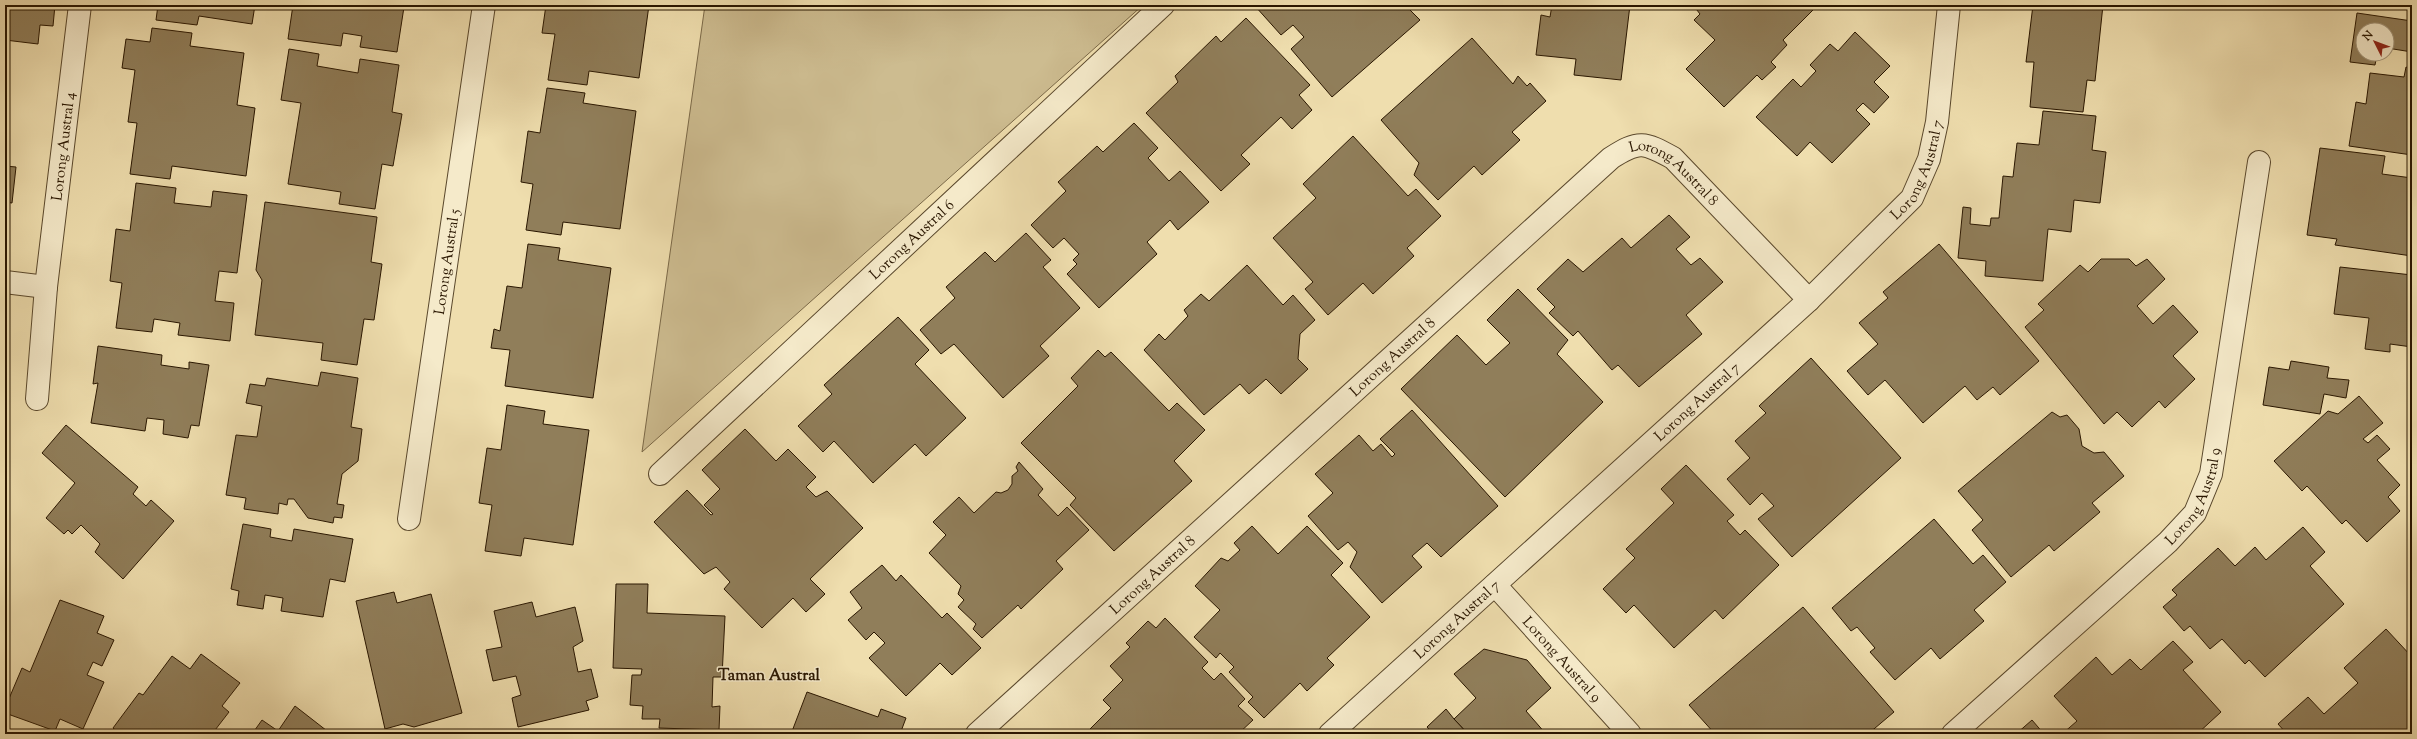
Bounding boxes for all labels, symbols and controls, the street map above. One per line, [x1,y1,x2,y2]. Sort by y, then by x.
north arrow [2355,22,2395,62]
text: N [2359,27,2377,45]
street label: Lorong Austral 4 [47,91,81,202]
street label: Lorong Austral 7 [1887,118,1949,225]
street label: Lorong Austral 8 [1627,136,1723,211]
street label: Lorong Austral 6 [866,196,960,285]
street label: Lorong Austral 5 [430,208,466,316]
street label: Lorong Austral 8 [1346,313,1441,402]
street label: Lorong Austral 7 [1650,358,1746,447]
street label: Lorong Austral 9 [2161,446,2227,551]
street label: Lorong Austral 8 [1106,531,1201,620]
street label: Lorong Austral 7 [1410,576,1506,665]
street label: Lorong Austral 9 [1517,613,1605,708]
district label: Taman Austral [718,665,821,688]

